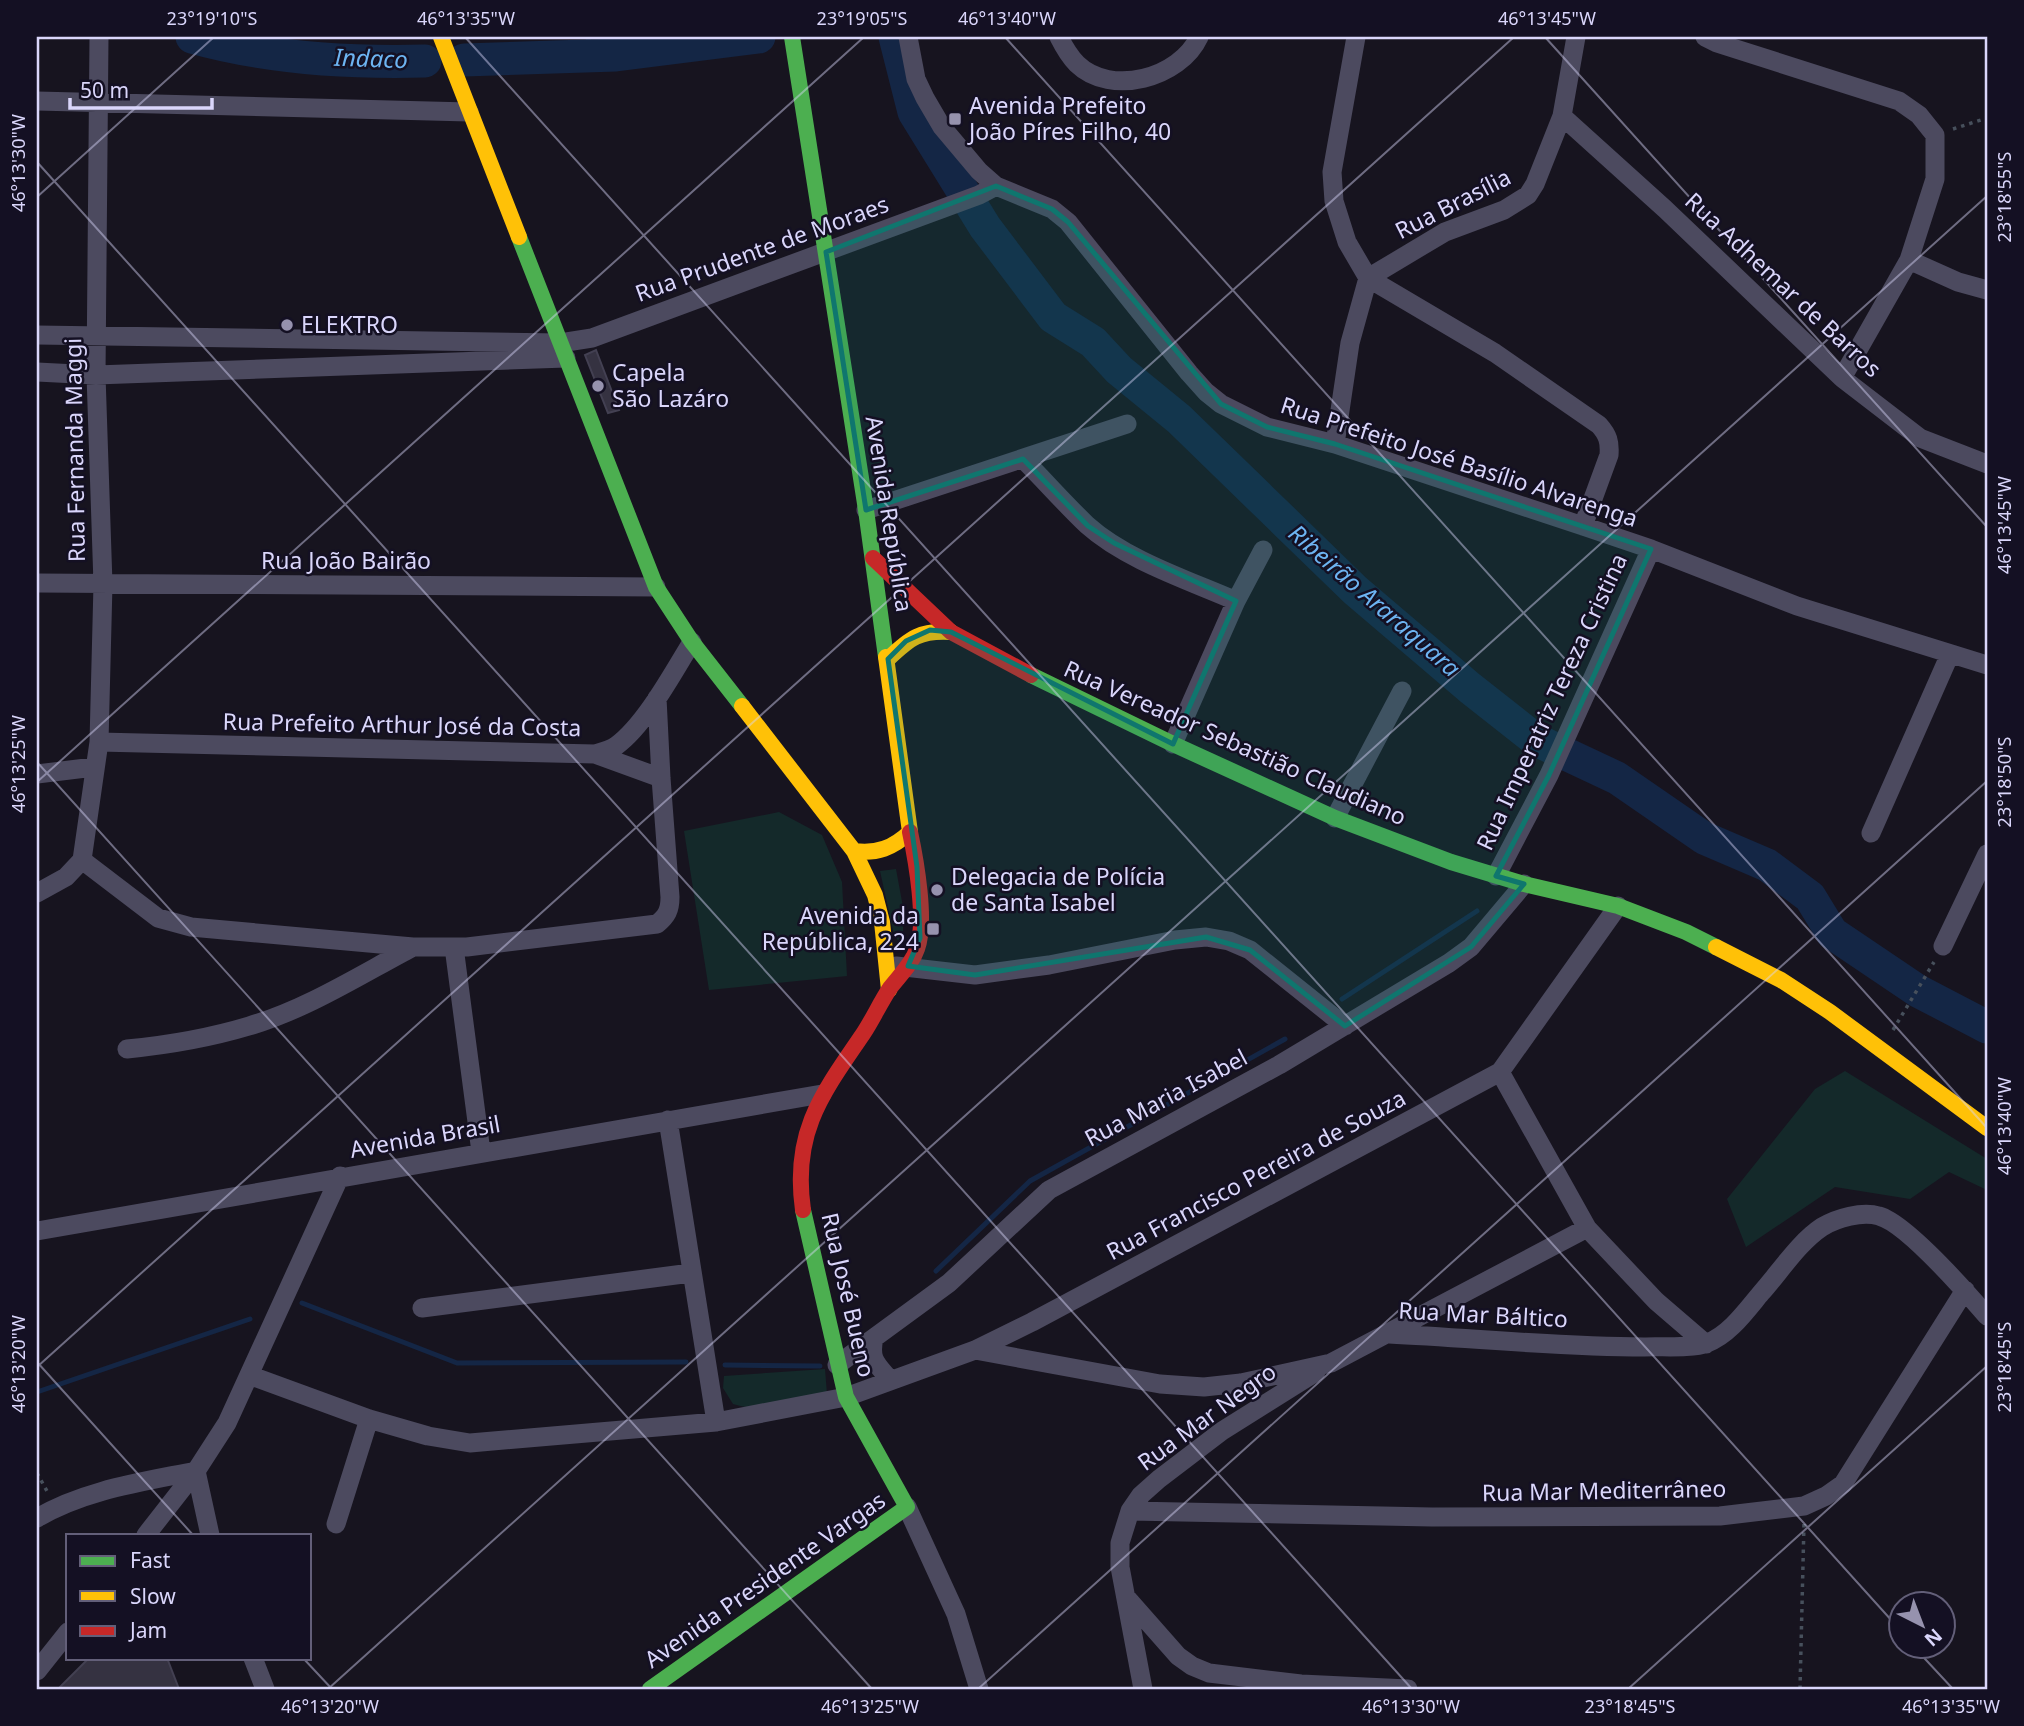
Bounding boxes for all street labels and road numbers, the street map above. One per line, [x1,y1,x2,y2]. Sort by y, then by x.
street label: Rua Brasília [1389,160,1516,246]
street label: Rua Adhemar de Barros [1679,185,1889,384]
street label: Rua Prudente de Moraes [631,187,893,309]
street label: Rua Fernanda Maggi [56,338,92,562]
street label: Rua Prefeito José Basílio Alvarenga [1277,388,1642,534]
street label: Avenida República [859,413,921,614]
street label: Rua João Bairão [261,544,431,576]
street label: Rua Imperatriz Tereza Cristina [1468,548,1634,855]
street label: Rua Vereador Sebastião Claudiano [1059,652,1412,832]
street label: Rua Prefeito Arthur José da Costa [222,705,582,743]
street label: Rua Maria Isabel [1078,1041,1253,1154]
street label: Rua Francisco Pereira de Souza [1100,1081,1411,1267]
street label: Avenida Brasil [347,1107,503,1165]
street label: Rua José Bueno [815,1209,883,1380]
street label: Rua Mar Báltico [1398,1294,1569,1334]
street label: Rua Mar Negro [1131,1355,1282,1477]
street label: Rua Mar Mediterrâneo [1482,1472,1726,1508]
street label: Avenida Presidente Vargas [637,1484,891,1675]

